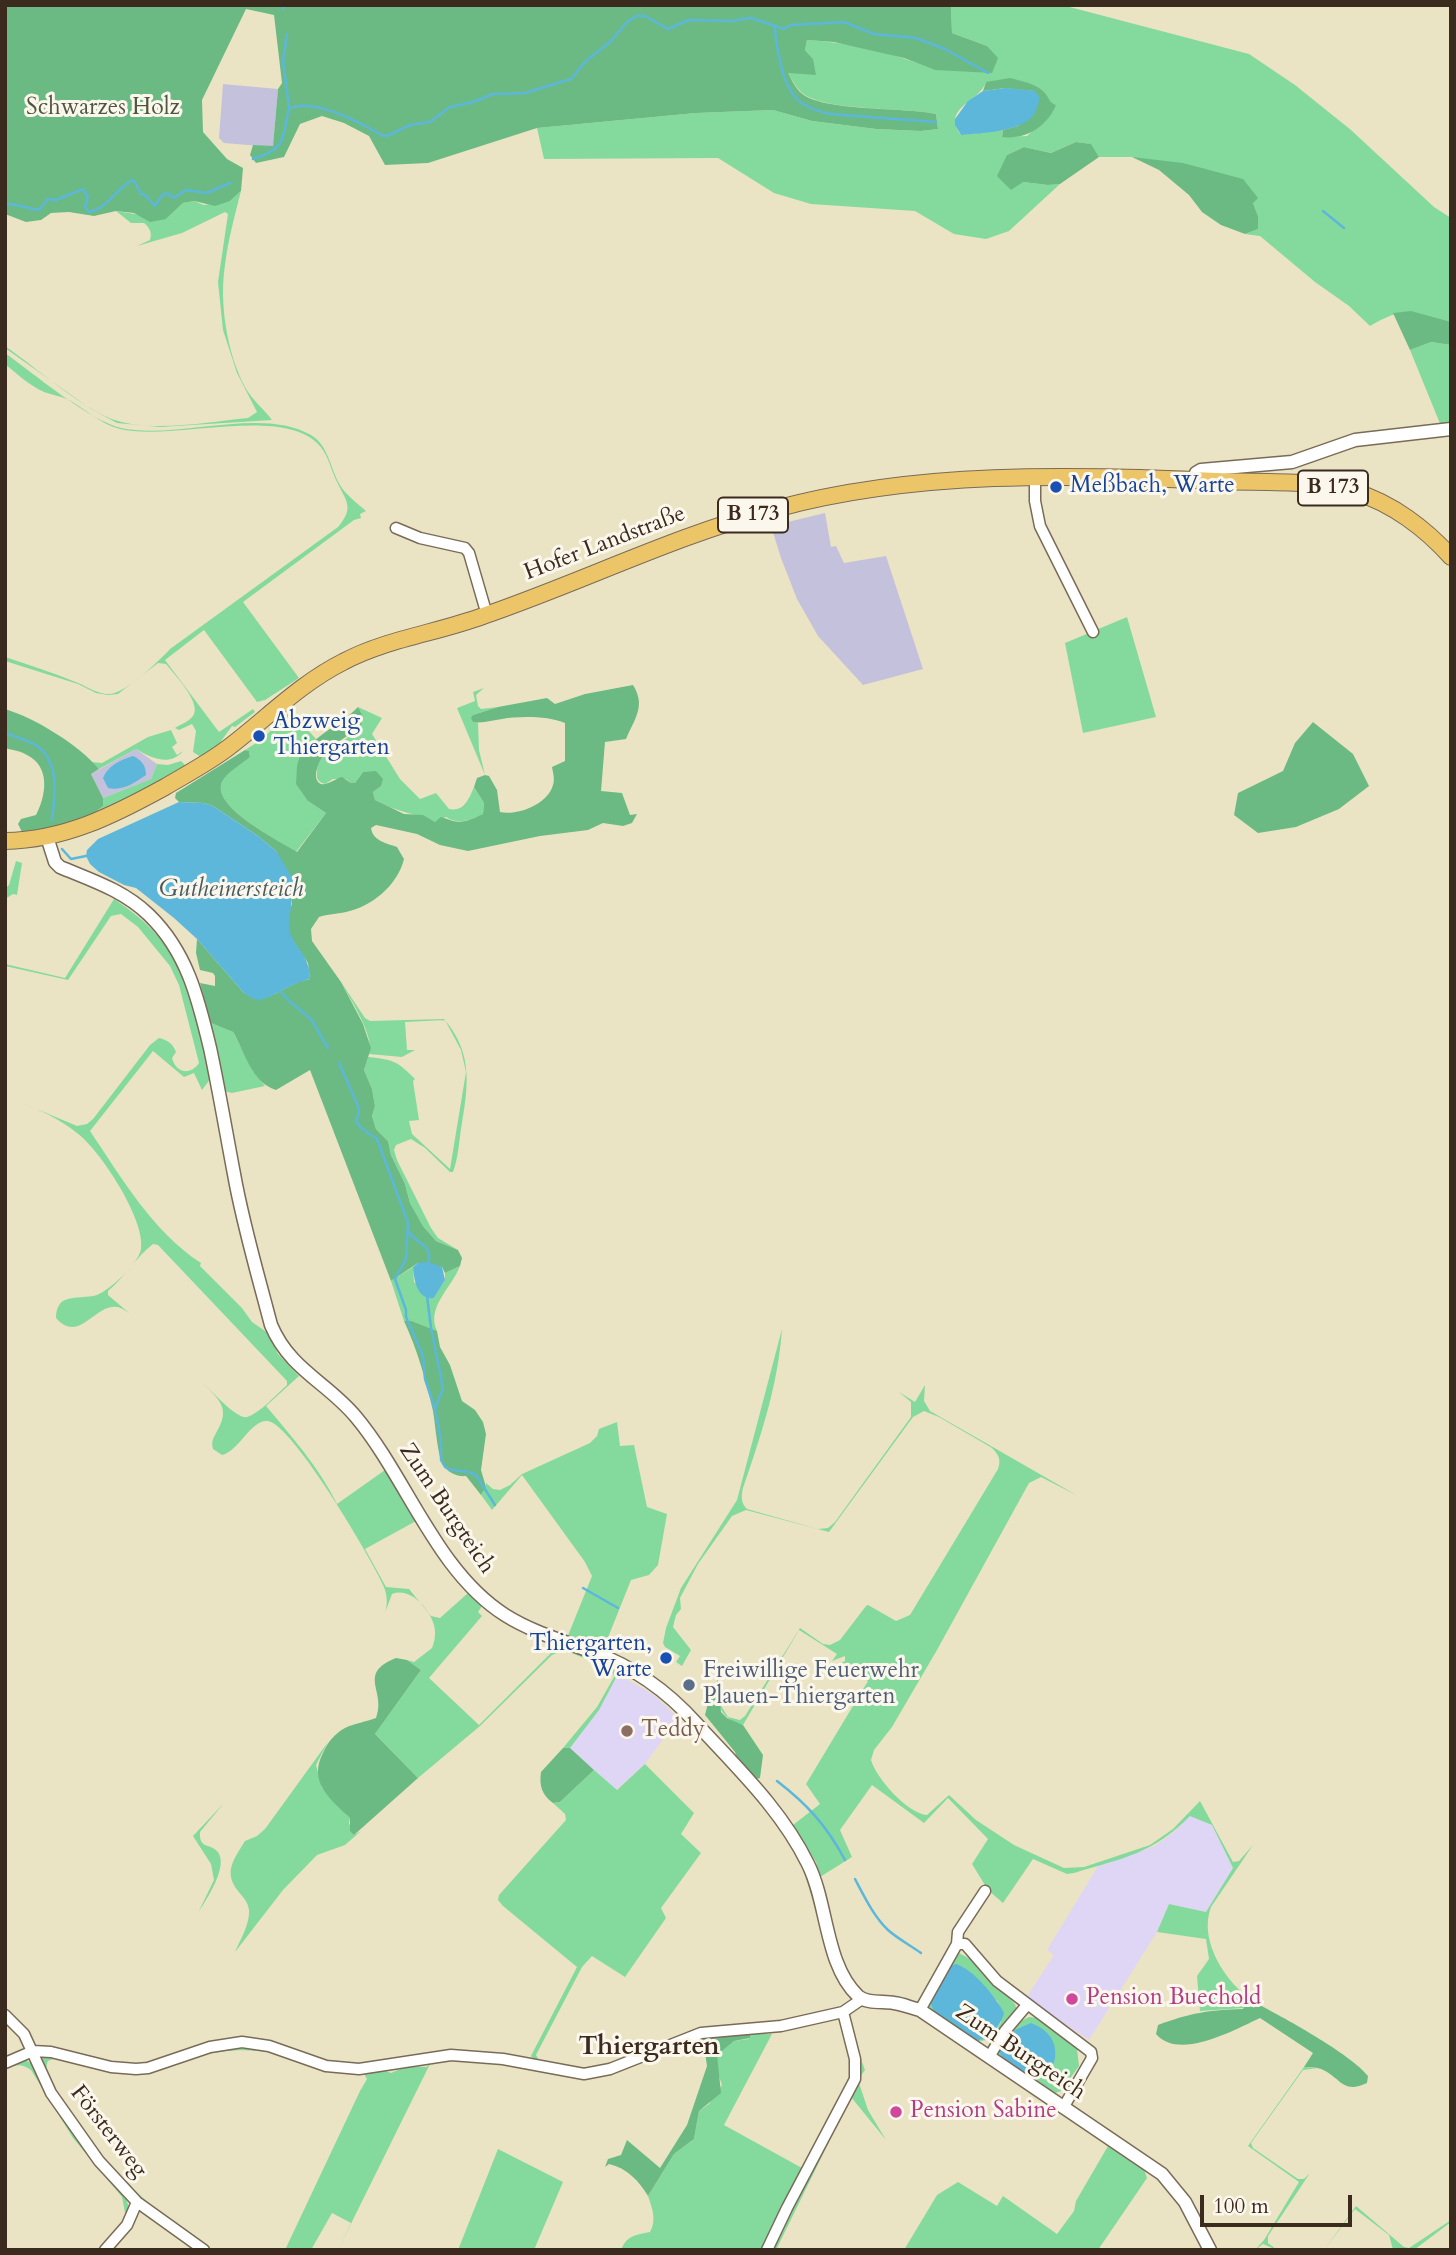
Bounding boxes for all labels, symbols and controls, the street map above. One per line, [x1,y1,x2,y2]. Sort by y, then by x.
park label: Schwarzes Holz [26,95,180,123]
road number: B 173 [1298,470,1368,505]
place label: Meßbach, Warte [1070,473,1235,501]
marker: Meßbach, Warte [1048,479,1064,495]
road number: B 173 [718,498,788,532]
street label: Hofer Landstraße [521,501,689,587]
place label: Abzweig Thiergarten [273,709,390,763]
marker: Abzweig Thiergarten [251,728,267,744]
water label: Gutheinersteich [159,876,303,904]
street label: Zum Burgteich [392,1438,500,1580]
place label: Thiergarten, Warte [529,1631,652,1685]
marker: Thiergarten, Warte [658,1650,674,1666]
place label: Freiwillige Feuerwehr Plauen-Thiergarten [703,1658,919,1712]
marker: Freiwillige Feuerwehr Plauen-Thiergarten [681,1677,697,1693]
place label: Teddy [641,1717,705,1745]
marker: Teddy [619,1723,635,1739]
place label: Pension Buechold [1086,1985,1261,2013]
marker: Pension Buechold [1064,1991,1080,2007]
street label: Zum Burgteich [949,1999,1091,2107]
district label: Thiergarten [578,2032,720,2064]
street label: Försterweg [63,2080,153,2184]
place label: Pension Sabine [910,2098,1057,2126]
marker: Pension Sabine [888,2104,904,2120]
scale bar [1204,2182,1356,2226]
text: 100 m [1213,2192,1269,2221]

